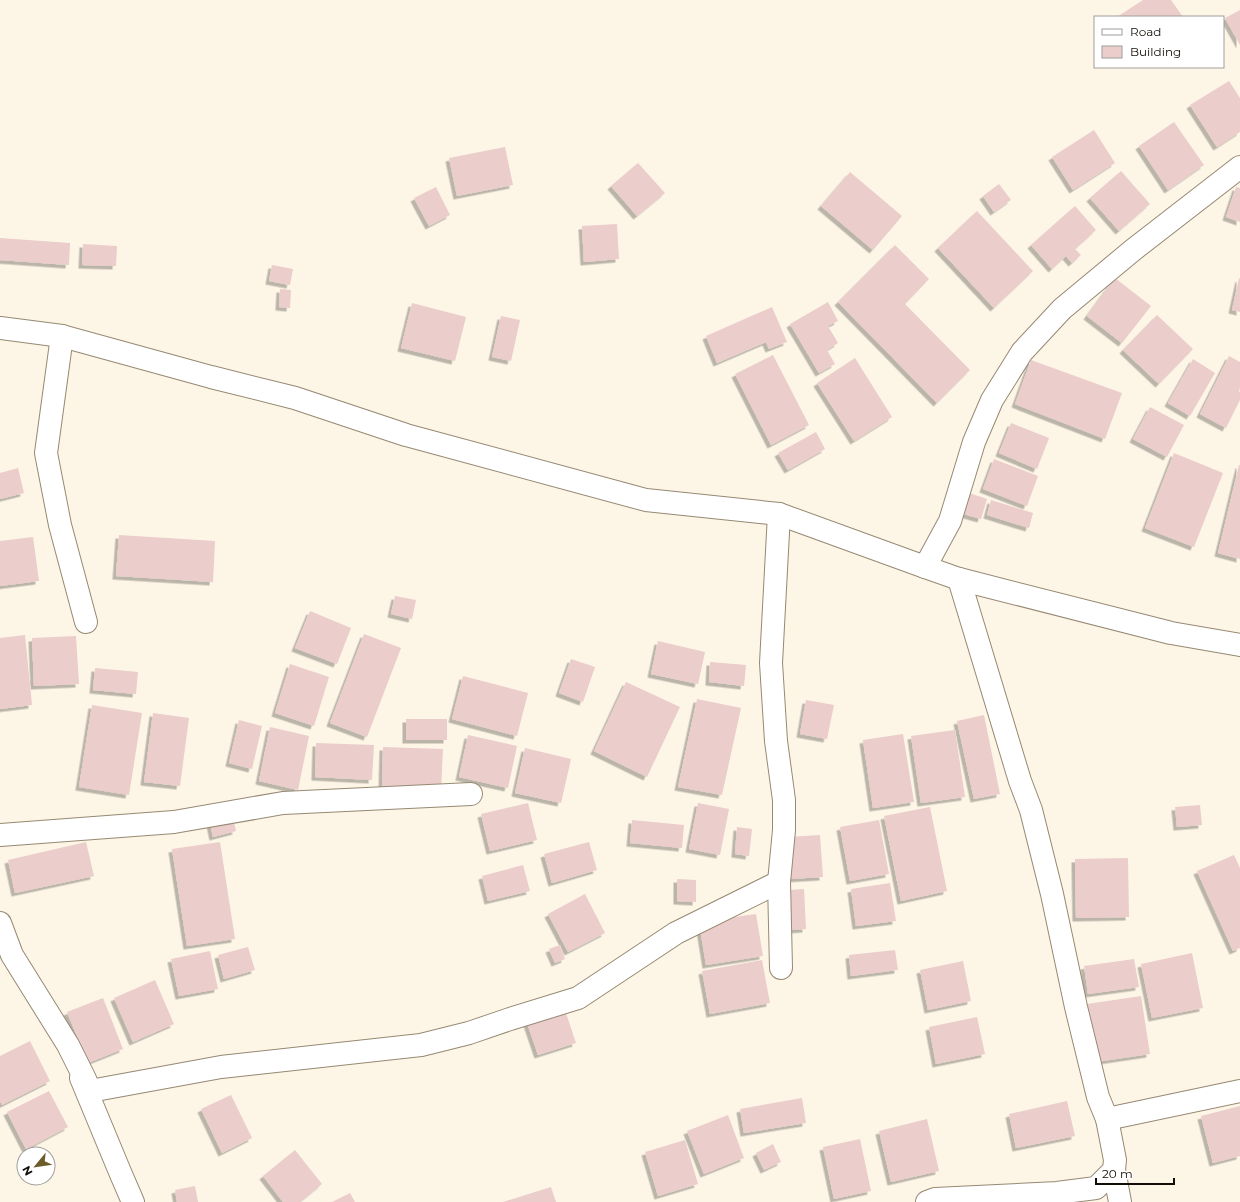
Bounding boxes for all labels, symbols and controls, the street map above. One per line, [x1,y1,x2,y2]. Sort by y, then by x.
legend [1094,16,1224,68]
text: Road [1130,24,1161,39]
text: Building [1130,44,1181,59]
north arrow [16,1146,56,1186]
scale bar [1096,1160,1174,1186]
text: N [19,1164,36,1178]
text: 20 m [1102,1166,1133,1181]

